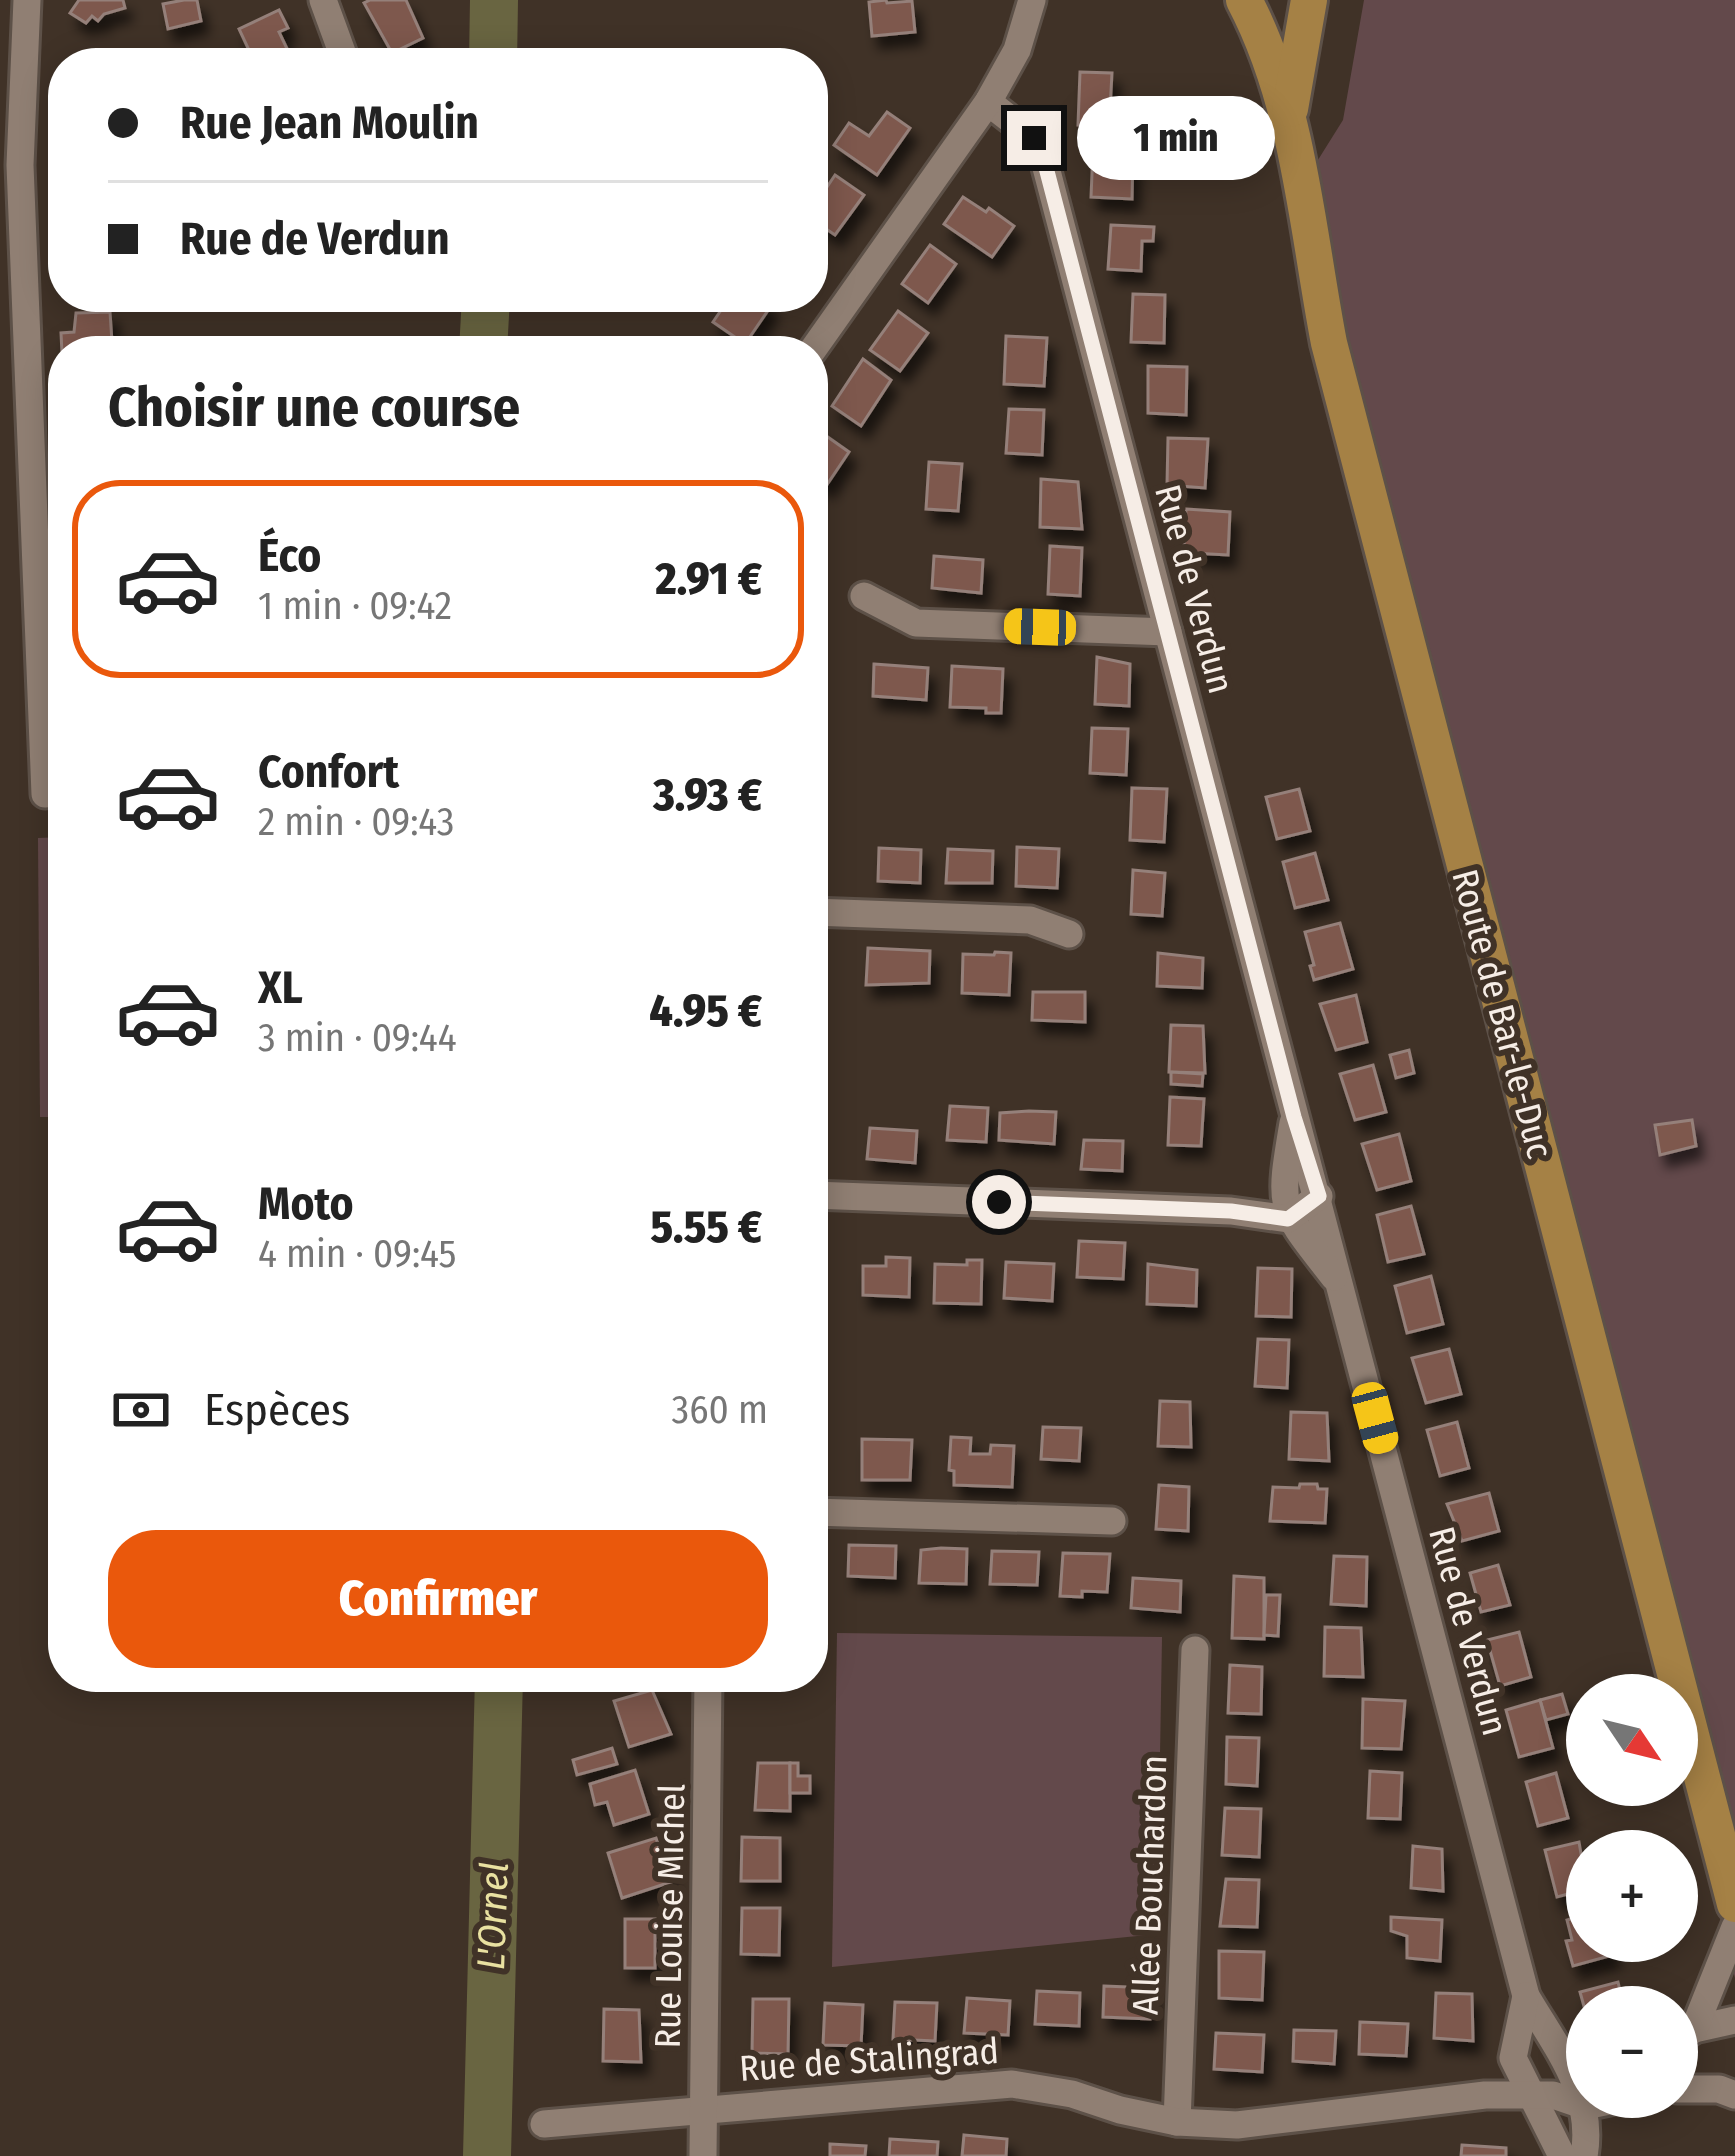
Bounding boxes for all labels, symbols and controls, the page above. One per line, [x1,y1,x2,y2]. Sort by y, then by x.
text: Rue Jean Moulin [180,96,479,150]
callout: 1 min [1076,96,1274,180]
route end [1007,111,1061,165]
text: 1 min [1134,115,1218,161]
text: Rue de Verdun [180,212,450,266]
text: Choisir une course [108,376,520,440]
street label: Rue de Verdun [1145,480,1243,698]
icon: car [114,525,222,633]
text: Éco [258,529,321,583]
text: 2.91 € [656,552,762,606]
text: 1 min · 09:42 [258,583,452,629]
car [1003,608,1077,646]
icon: car [114,741,222,849]
text: Confort [258,745,399,799]
text: 3.93 € [653,768,762,822]
text: 2 min · 09:43 [258,799,454,845]
street label: Route de Bar-le-Duc [1442,865,1562,1163]
icon: car [114,957,222,1065]
text: XL [258,961,303,1015]
text: 4.95 € [649,984,762,1038]
text: 3 min · 09:44 [258,1015,457,1061]
icon: car [114,1173,222,1281]
route start [972,1175,1026,1229]
text: Moto [258,1177,354,1231]
text: 5.55 € [650,1200,762,1254]
text: 4 min · 09:45 [258,1231,456,1277]
icon: cash [108,1377,174,1443]
car [1348,1379,1402,1457]
text: Espèces [204,1383,350,1437]
text: 360 m [672,1387,768,1433]
street label: Rue de Verdun [1419,1522,1517,1740]
button: Confirmer [108,1530,768,1668]
north arrow [1566,1674,1698,1806]
map controls [1566,1674,1698,2118]
street label: Allée Bouchardon [1123,1754,1177,2016]
street label: Rue Louise Michel [646,1783,694,2049]
button: + [1566,1830,1698,1962]
water label: L'Ornel [468,1861,518,1971]
button: − [1566,1986,1698,2118]
street label: Rue de Stalingrad [738,2029,1000,2091]

